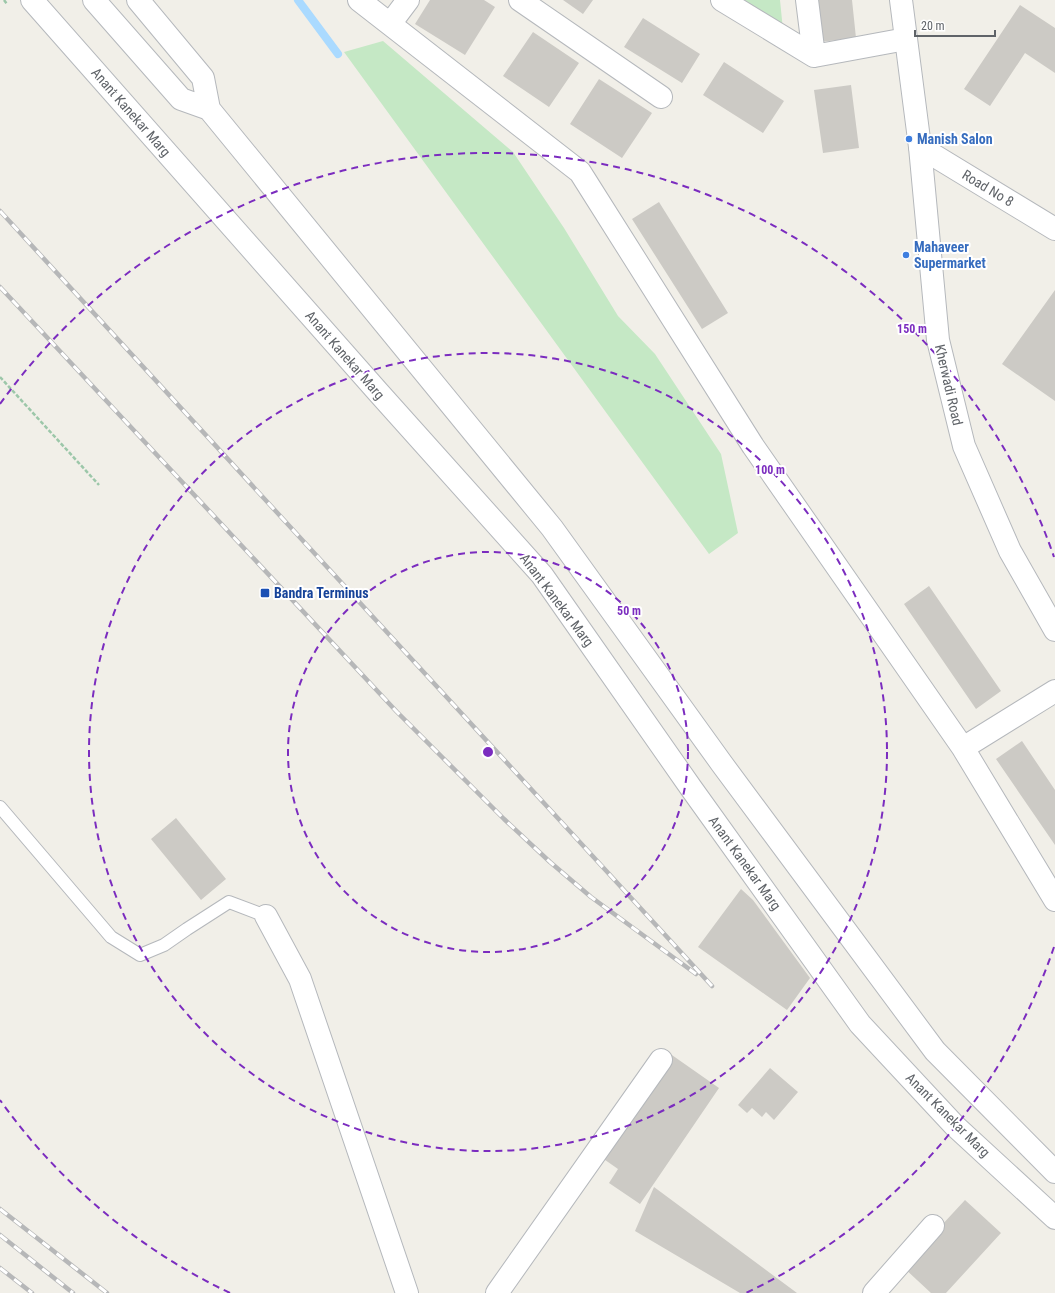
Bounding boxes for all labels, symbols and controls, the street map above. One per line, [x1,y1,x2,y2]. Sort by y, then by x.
scale bar [915,12,995,38]
text: 20 m [921,19,945,33]
street label: Anant Kanekar Marg [88,64,174,160]
place label: Manish Salon [917,131,993,147]
marker: Manish Salon [904,134,914,144]
street label: Road No 8 [959,166,1017,210]
place label: Mahaveer Supermarket [914,239,986,271]
marker: Mahaveer Supermarket [901,250,911,260]
street label: Anant Kanekar Marg [302,307,388,403]
text: 150 m [897,322,927,336]
street label: Kherwadi Road [932,343,966,427]
text: 100 m [755,463,785,477]
street label: Anant Kanekar Marg [517,550,597,650]
place label: Bandra Terminus [274,585,369,601]
marker: Bandra Terminus [259,587,271,599]
text: 50 m [617,604,641,618]
centre of rings [481,745,495,759]
street label: Anant Kanekar Marg [706,813,784,913]
street label: Anant Kanekar Marg [903,1070,993,1160]

